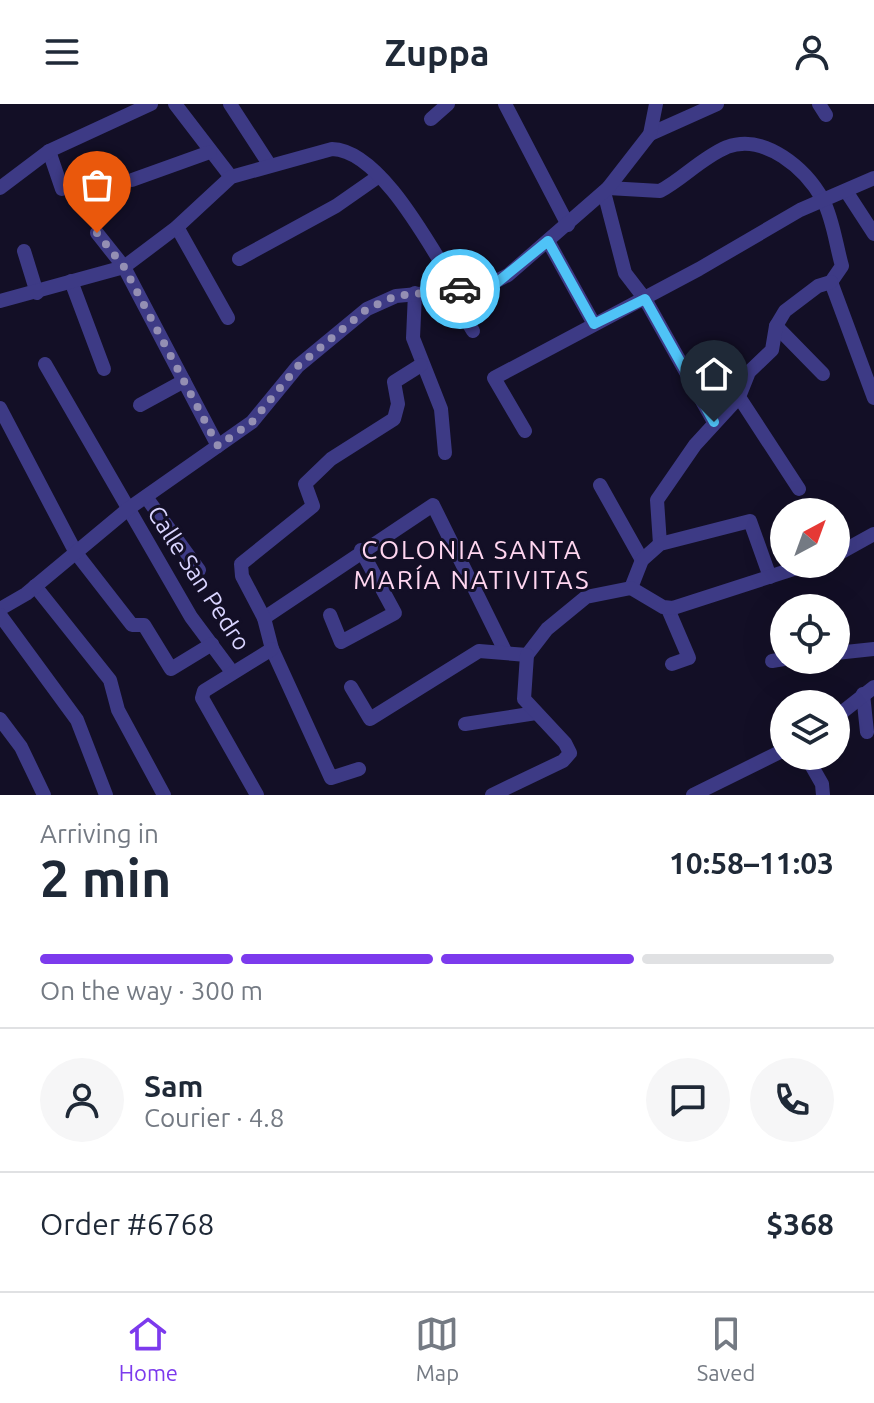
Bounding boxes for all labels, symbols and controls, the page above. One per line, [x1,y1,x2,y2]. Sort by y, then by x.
icon: menu [40,30,84,74]
icon: person [790,30,834,74]
text: Zuppa [384,32,490,73]
pin [63,151,131,233]
icon: bag [75,163,119,207]
courier [420,249,500,329]
icon: car [438,267,482,311]
pin [680,340,748,422]
icon: home [692,352,736,396]
north arrow [770,498,850,578]
map controls [770,498,850,770]
street label: Calle San Pedro [142,501,256,655]
district label: COLONIA SANTA MARÍA NATIVITAS [353,535,591,594]
button: locate [770,594,850,674]
button: layers [770,690,850,770]
text: Arriving in [40,819,159,848]
text: 10:58–11:03 [669,846,834,880]
text: 2 min [40,849,171,907]
text: On the way · 300 m [40,976,263,1005]
button: person [40,1058,124,1142]
button: chat [646,1058,730,1142]
button: phone [750,1058,834,1142]
text: Sam [144,1069,203,1103]
text: Courier · 4.8 [144,1103,284,1132]
text: Order #6768 [40,1207,214,1241]
text: $368 [766,1207,834,1241]
tab: Home [119,1312,178,1385]
tab: Map [415,1312,459,1385]
tab: Saved [697,1312,755,1385]

